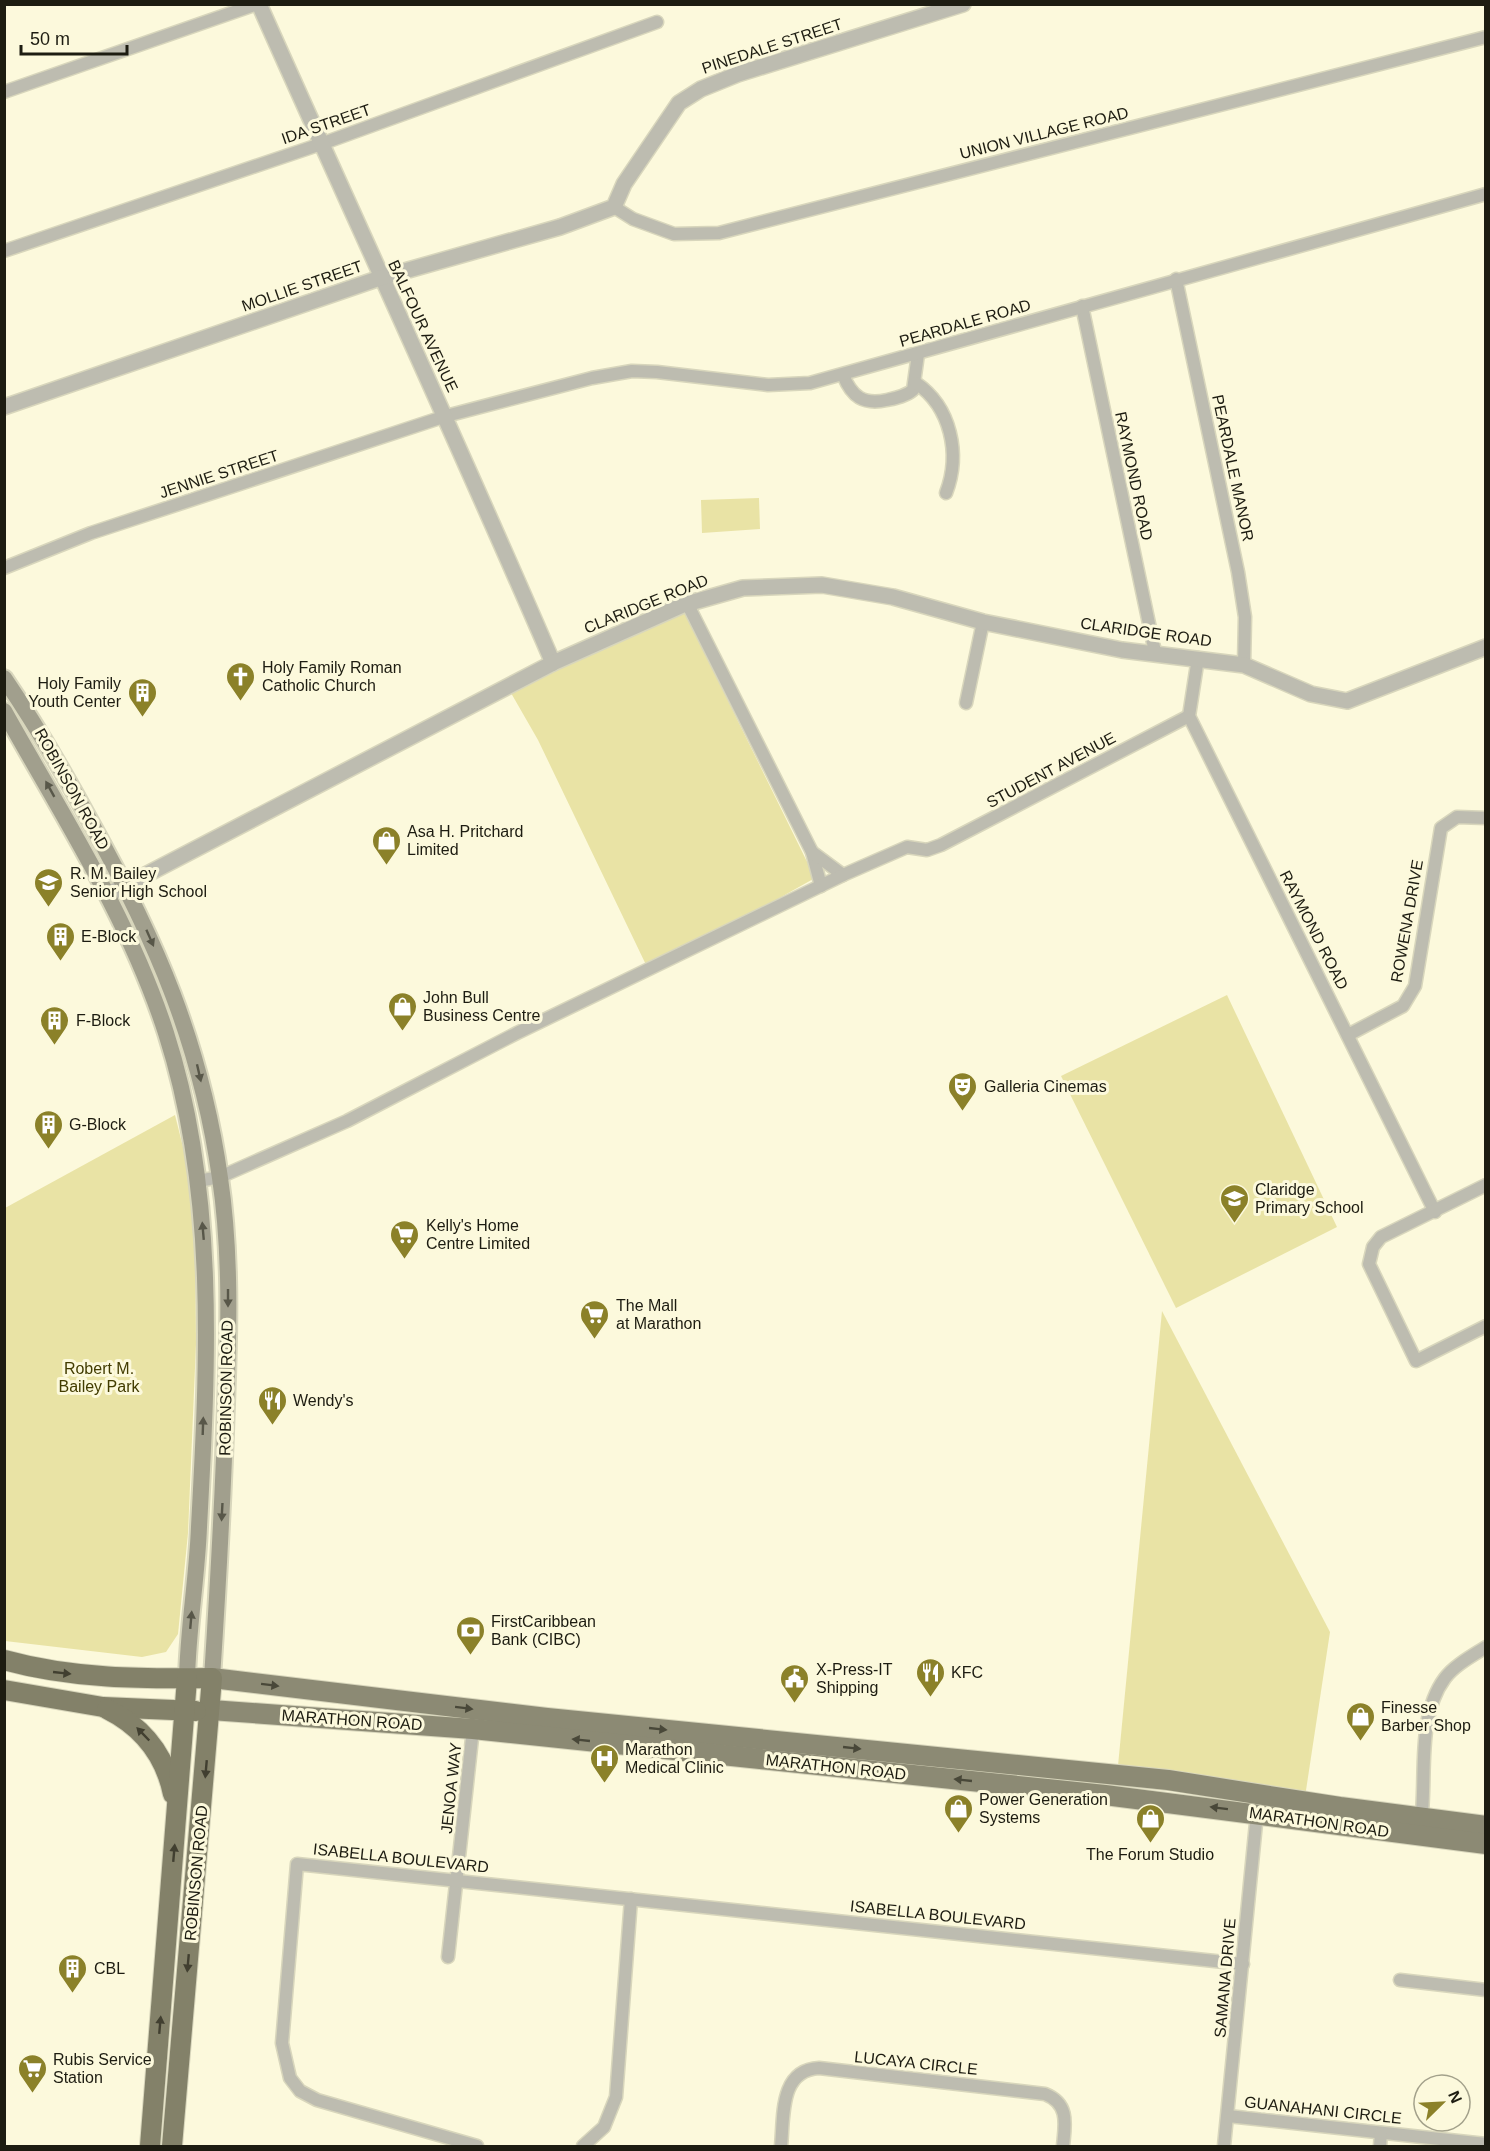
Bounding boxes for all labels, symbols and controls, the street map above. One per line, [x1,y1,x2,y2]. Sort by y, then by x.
street label: PINEDALE STREET [700,15,845,77]
scale bar [21,18,128,56]
text: 50 m [30,29,70,49]
street label: IDA STREET [279,101,373,147]
street label: UNION VILLAGE ROAD [958,104,1130,162]
street label: MOLLIE STREET [240,257,365,315]
street label: BALFOUR AVENUE [385,257,461,395]
street label: PEARDALE ROAD [897,296,1033,350]
street label: PEARDALE MANOR [1209,393,1257,543]
street label: RAYMOND ROAD [1112,410,1156,542]
street label: JENNIE STREET [157,447,281,501]
street label: CLARIDGE ROAD [581,571,711,637]
street label: CLARIDGE ROAD [1079,614,1213,650]
place label: Holy Family Roman Catholic Church [262,659,402,694]
church icon: Holy Family Roman Catholic Church [225,660,257,702]
place label: Holy Family Youth Center [28,675,122,710]
building icon: Holy Family Youth Center [126,676,158,718]
street label: ROBINSON ROAD [32,725,112,853]
street label: STUDENT AVENUE [984,729,1118,811]
one-way arrow [45,780,55,797]
place label: Asa H. Pritchard Limited [407,823,523,858]
shop icon: Asa H. Pritchard Limited [370,824,402,866]
street label: ROWENA DRIVE [1388,858,1426,984]
place label: R. M. Bailey Senior High School [70,865,207,900]
school or university icon: R. M. Bailey Senior High School [33,866,65,908]
street label: RAYMOND ROAD [1277,868,1351,992]
building icon: E-Block [44,920,76,962]
place label: E-Block [81,928,137,945]
one-way arrow [145,930,155,948]
place label: John Bull Business Centre [423,989,540,1024]
shop icon: John Bull Business Centre [386,990,418,1032]
building icon: F-Block [39,1004,71,1046]
place label: F-Block [76,1012,131,1029]
one-way arrow [195,1064,205,1083]
theatre icon: Galleria Cinemas [947,1070,979,1112]
place label: Galleria Cinemas [984,1078,1107,1095]
building icon: G-Block [32,1108,64,1150]
place label: G-Block [69,1116,127,1133]
place label: Claridge Primary School [1255,1181,1363,1216]
school or university icon: Claridge Primary School [1218,1182,1250,1224]
place label: Kelly's Home Centre Limited [426,1217,530,1252]
supermarket icon: Kelly's Home Centre Limited [389,1218,421,1260]
one-way arrow [199,1221,208,1240]
one-way arrow [223,1289,233,1308]
place label: The Mall at Marathon [616,1297,701,1332]
supermarket icon: The Mall at Marathon [579,1298,611,1340]
street label: ROBINSON ROAD [216,1320,236,1456]
park label: Robert M. Bailey Park [59,1360,140,1395]
restaurant icon: Wendy's [256,1384,288,1426]
place label: Wendy's [293,1392,354,1409]
one-way arrow [198,1416,208,1435]
one-way arrow [218,1503,227,1522]
one-way arrow [186,1611,196,1630]
place label: FirstCaribbean Bank (CIBC) [491,1613,596,1648]
bank icon: FirstCaribbean Bank (CIBC) [454,1614,486,1656]
restaurant icon: KFC [914,1656,946,1698]
place label: X-Press-IT Shipping [816,1661,893,1696]
public building icon: X-Press-IT Shipping [779,1662,811,1704]
place label: KFC [951,1664,983,1681]
one-way arrow [52,1668,71,1678]
one-way arrow [261,1680,280,1690]
place label: Finesse Barber Shop [1381,1699,1471,1734]
shop icon: Finesse Barber Shop [1344,1700,1376,1742]
one-way arrow [454,1703,473,1713]
street label: MARATHON ROAD [281,1707,423,1733]
one-way arrow [648,1724,667,1734]
one-way arrow [136,1728,150,1742]
one-way arrow [571,1735,590,1745]
street label: JENOA WAY [438,1741,464,1834]
place label: Marathon Medical Clinic [625,1741,724,1776]
hospital icon: Marathon Medical Clinic [588,1742,620,1784]
one-way arrow [842,1743,861,1753]
street label: MARATHON ROAD [765,1751,907,1783]
one-way arrow [201,1759,211,1778]
one-way arrow [953,1775,972,1785]
place label: Power Generation Systems [979,1791,1108,1826]
shop icon: Power Generation Systems [942,1792,974,1834]
shop icon: The Forum Studio [1134,1802,1166,1844]
one-way arrow [1210,1803,1229,1813]
street label: MARATHON ROAD [1248,1804,1390,1840]
street label: ROBINSON ROAD [182,1805,210,1941]
street label: ISABELLA BOULEVARD [312,1840,490,1876]
one-way arrow [169,1843,179,1862]
place label: The Forum Studio [1086,1846,1214,1863]
street label: ISABELLA BOULEVARD [849,1897,1027,1933]
street label: SAMANA DRIVE [1211,1917,1239,2039]
building icon: CBL [57,1952,89,1994]
one-way arrow [183,1953,193,1972]
place label: CBL [94,1960,125,1977]
one-way arrow [155,2016,165,2035]
street label: LUCAYA CIRCLE [854,2048,978,2078]
place label: Rubis Service Station [53,2051,152,2086]
supermarket icon: Rubis Service Station [16,2052,48,2094]
north arrow [1412,2073,1472,2133]
text: N [1445,2088,1465,2106]
street label: GUANAHANI CIRCLE [1243,2093,1403,2127]

